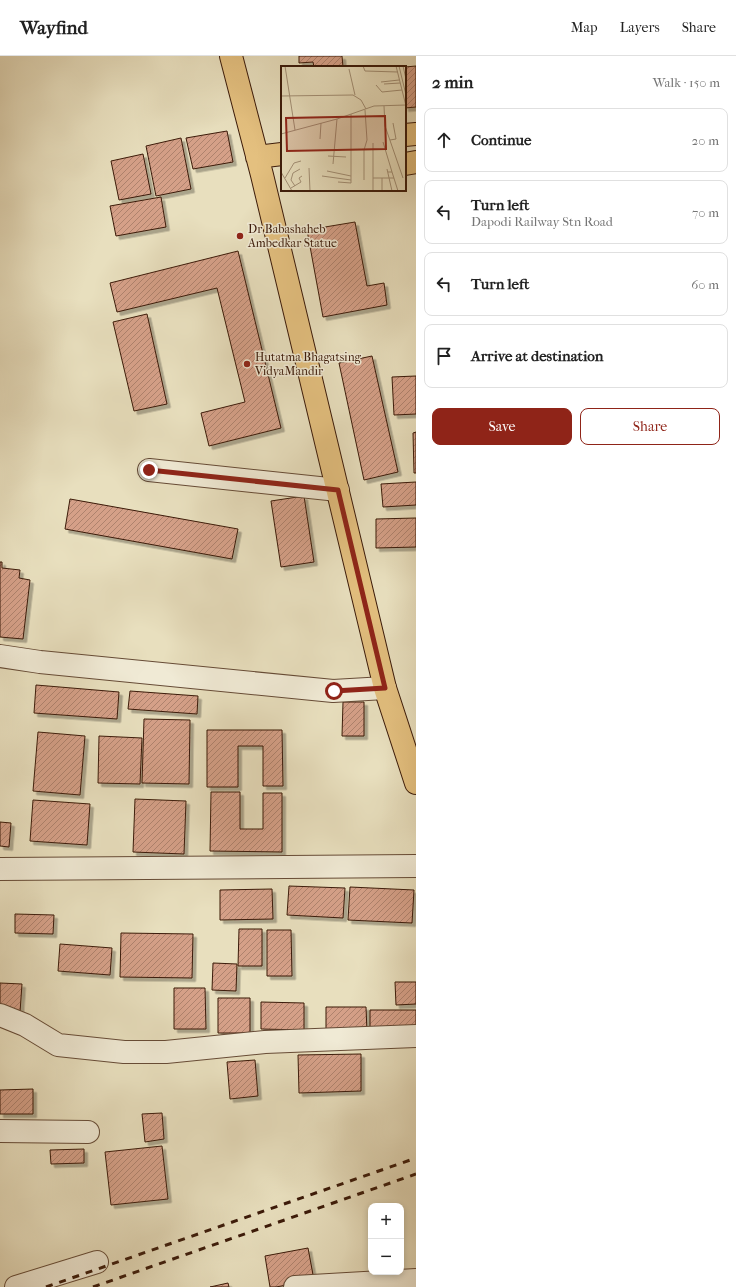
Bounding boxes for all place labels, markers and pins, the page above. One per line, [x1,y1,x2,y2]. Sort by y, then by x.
place label: Dr Babashaheb Ambedkar Statue [247,222,337,250]
marker: Dr Babashaheb Ambedkar Statue [235,231,245,241]
place label: Hutatma Bhagatsing VidyaMandir [254,350,362,378]
marker: Hutatma Bhagatsing VidyaMandir [242,359,252,369]

